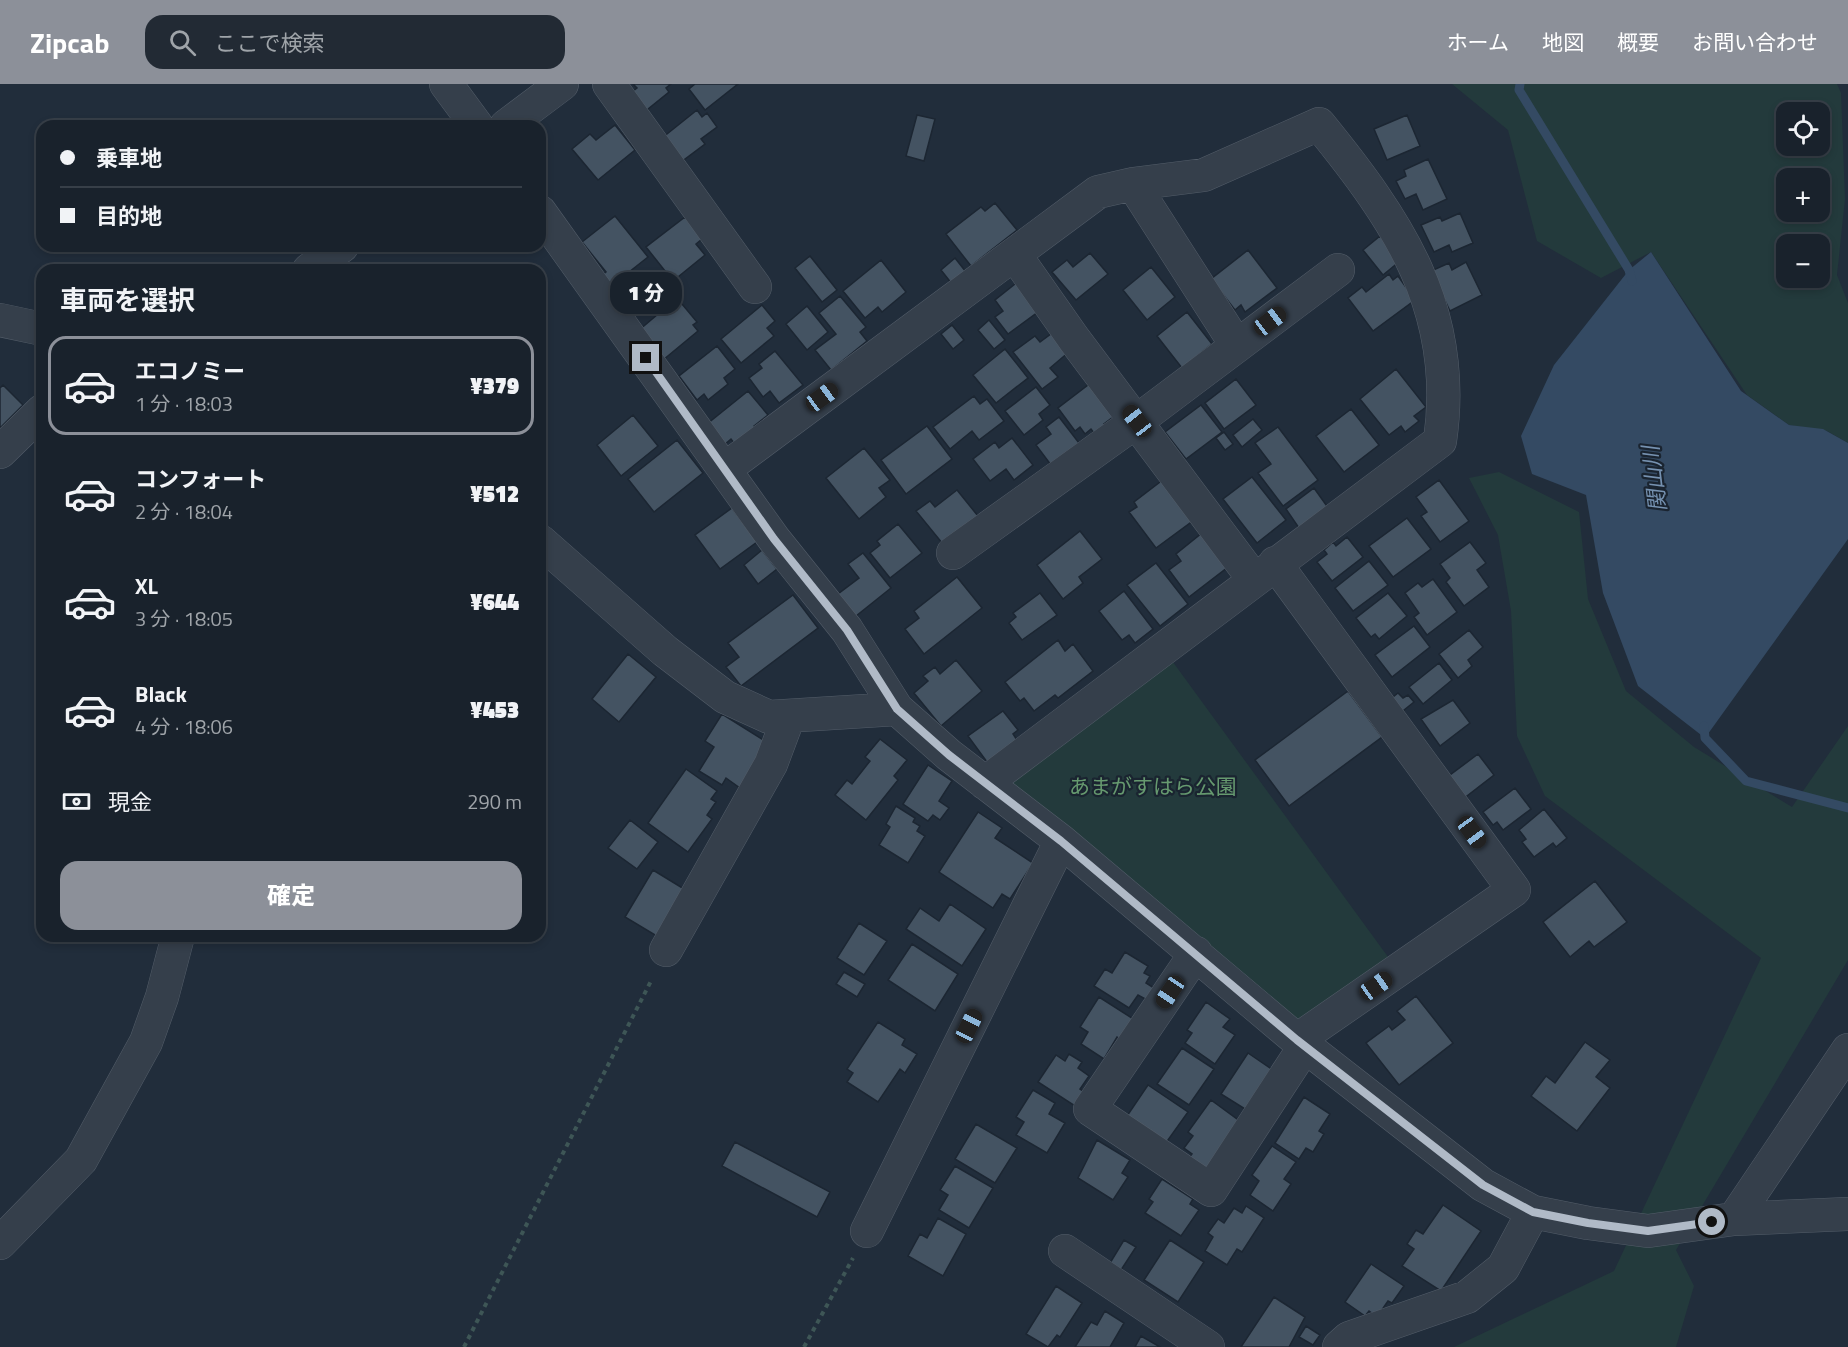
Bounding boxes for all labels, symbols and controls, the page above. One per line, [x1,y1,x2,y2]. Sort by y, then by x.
search box [145,15,565,69]
text: Zipcab [30,21,109,64]
icon: search [166,26,199,59]
text: ここで検索 [214,26,324,60]
text: ホーム [1447,26,1509,58]
text: 地図 [1542,26,1584,58]
text: 概要 [1617,26,1659,58]
text: お問い合わせ [1692,26,1818,58]
map controls [1776,102,1830,288]
button: locate [1776,102,1830,156]
text: 乗車地 [96,141,162,175]
button: + [1776,168,1830,222]
text: 目的地 [96,199,162,233]
button: − [1776,234,1830,288]
callout: 1 分 [610,271,682,313]
text: 1 分 [628,277,664,308]
text: 車両を選択 [60,279,195,320]
car [1250,303,1290,339]
route end [632,344,659,371]
text: エコノミー [135,354,245,388]
icon: car [63,359,117,413]
text: ¥379 [470,369,519,403]
car [802,379,842,415]
text: 1 分 · 18:03 [135,388,233,419]
car [1119,401,1155,441]
water label: 関山川 [1633,442,1675,514]
text: コンフォート [135,462,266,496]
icon: car [63,467,117,521]
text: ¥512 [470,477,519,511]
text: 2 分 · 18:04 [135,496,233,527]
text: XL [135,569,158,603]
icon: car [63,575,117,629]
text: ¥644 [470,585,519,619]
text: 3 分 · 18:05 [135,603,233,634]
text: Black [135,677,187,711]
icon: car [63,683,117,737]
text: ¥453 [470,693,519,727]
text: 4 分 · 18:06 [135,711,233,742]
park label: あまがすはら公園 [1069,770,1237,802]
icon: cash [60,785,93,818]
text: 現金 [108,785,152,819]
text: 290 m [467,786,522,817]
car [1454,812,1490,852]
button: 確定 [60,861,522,930]
car [1356,968,1396,1004]
car [1152,972,1188,1012]
car [953,1006,985,1046]
route start [1698,1208,1725,1235]

